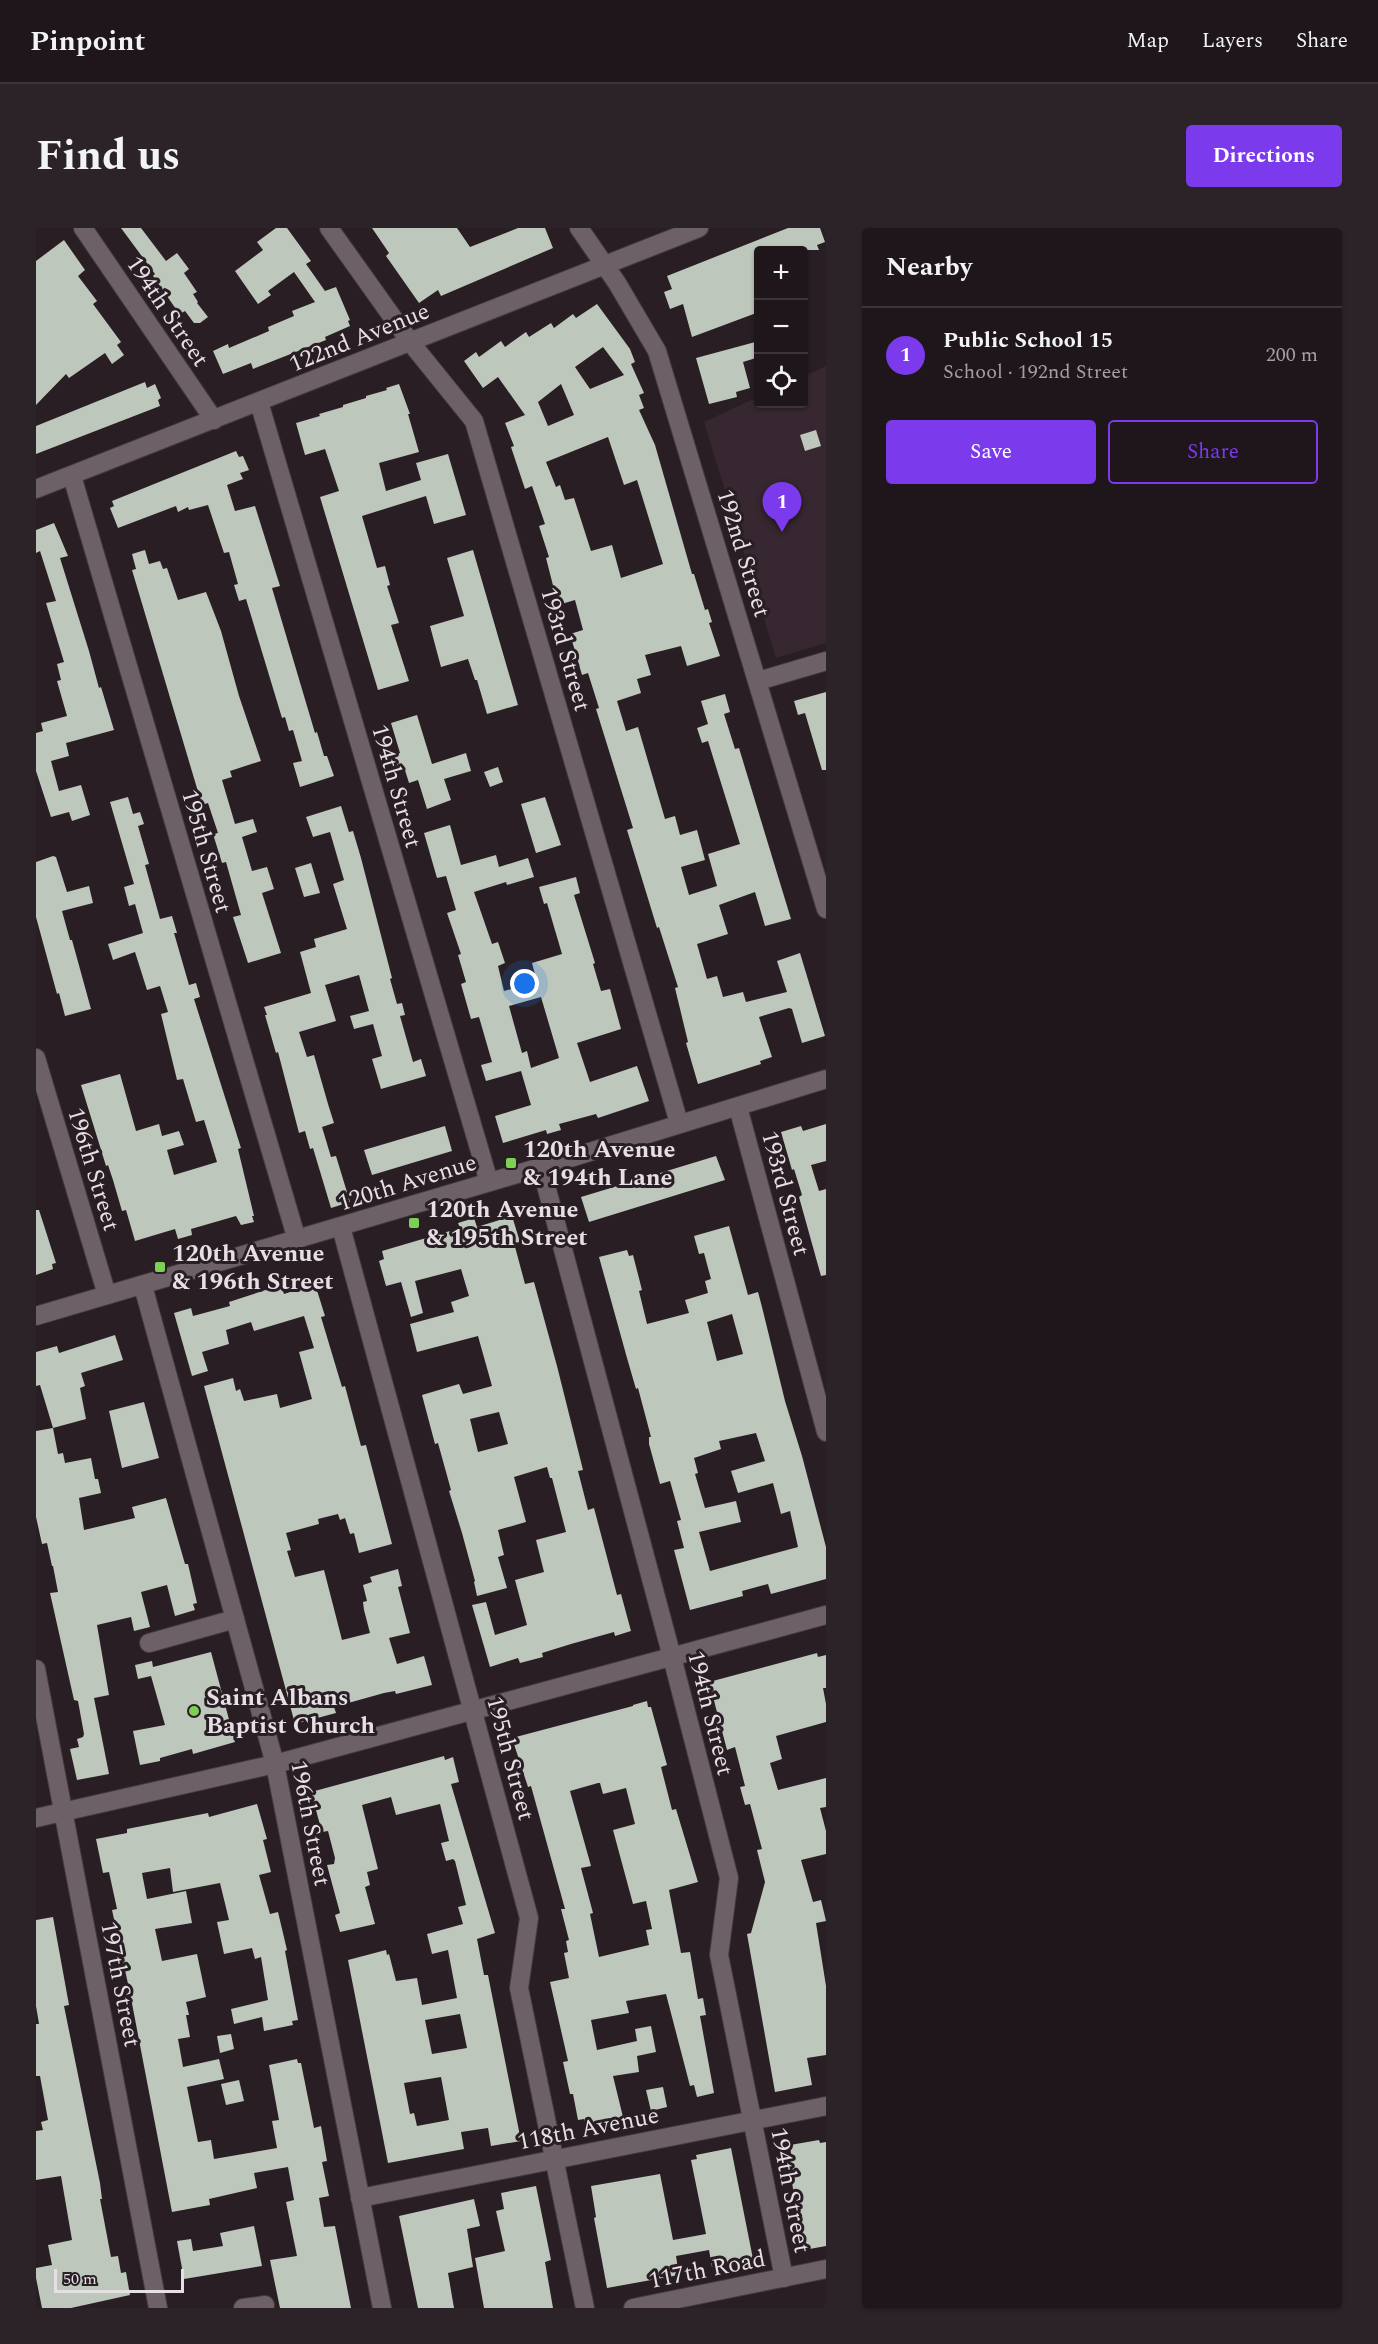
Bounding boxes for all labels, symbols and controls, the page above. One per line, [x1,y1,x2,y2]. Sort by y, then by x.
text: Pinpoint [30,20,145,63]
text: Map [1127,25,1169,57]
text: Layers [1202,25,1263,57]
text: Share [1296,25,1348,57]
text: Find us [36,125,180,188]
button: Directions [1186,125,1342,187]
map controls [754,246,808,408]
button: + [754,246,808,300]
text: Nearby [886,247,972,287]
street label: 194th Street [117,249,218,374]
street label: 122nd Avenue [284,293,435,382]
button: − [754,300,808,354]
text: Public School 15 [943,324,1113,357]
text: 1 [900,340,911,370]
text: 200 m [1266,340,1318,370]
button: locate [754,354,808,408]
text: School · 192nd Street [943,357,1128,387]
button: Save [886,420,1096,484]
button: Share [1108,420,1318,484]
pin: 1 [762,482,802,532]
street label: 192nd Street [706,485,780,622]
street label: 193rd Street [530,583,600,716]
street label: 194th Street [361,720,431,852]
street label: 195th Street [171,785,241,917]
your location [510,969,539,998]
street label: 196th Street [57,1103,129,1235]
street label: 193rd Street [751,1127,819,1260]
place label: 120th Avenue & 194th Lane [523,1132,675,1196]
street label: 120th Avenue [333,1145,481,1221]
marker: 120th Avenue & 194th Lane [504,1156,518,1170]
place label: 120th Avenue & 195th Street [426,1192,588,1256]
marker: 120th Avenue & 195th Street [407,1216,421,1230]
place label: 120th Avenue & 196th Street [172,1236,334,1300]
marker: 120th Avenue & 196th Street [153,1260,167,1274]
street label: 194th Street [677,1647,743,1779]
place label: Saint Albans Baptist Church [206,1680,375,1744]
street label: 195th Street [476,1692,544,1824]
marker: Saint Albans Baptist Church [187,1704,201,1718]
street label: 196th Street [280,1757,340,1889]
street label: 197th Street [90,1918,150,2050]
street label: 118th Avenue [514,2098,662,2160]
street label: 194th Street [760,2124,820,2256]
street label: 117th Road [646,2241,769,2299]
scale bar [54,2266,184,2294]
text: 50 m [63,2267,97,2291]

